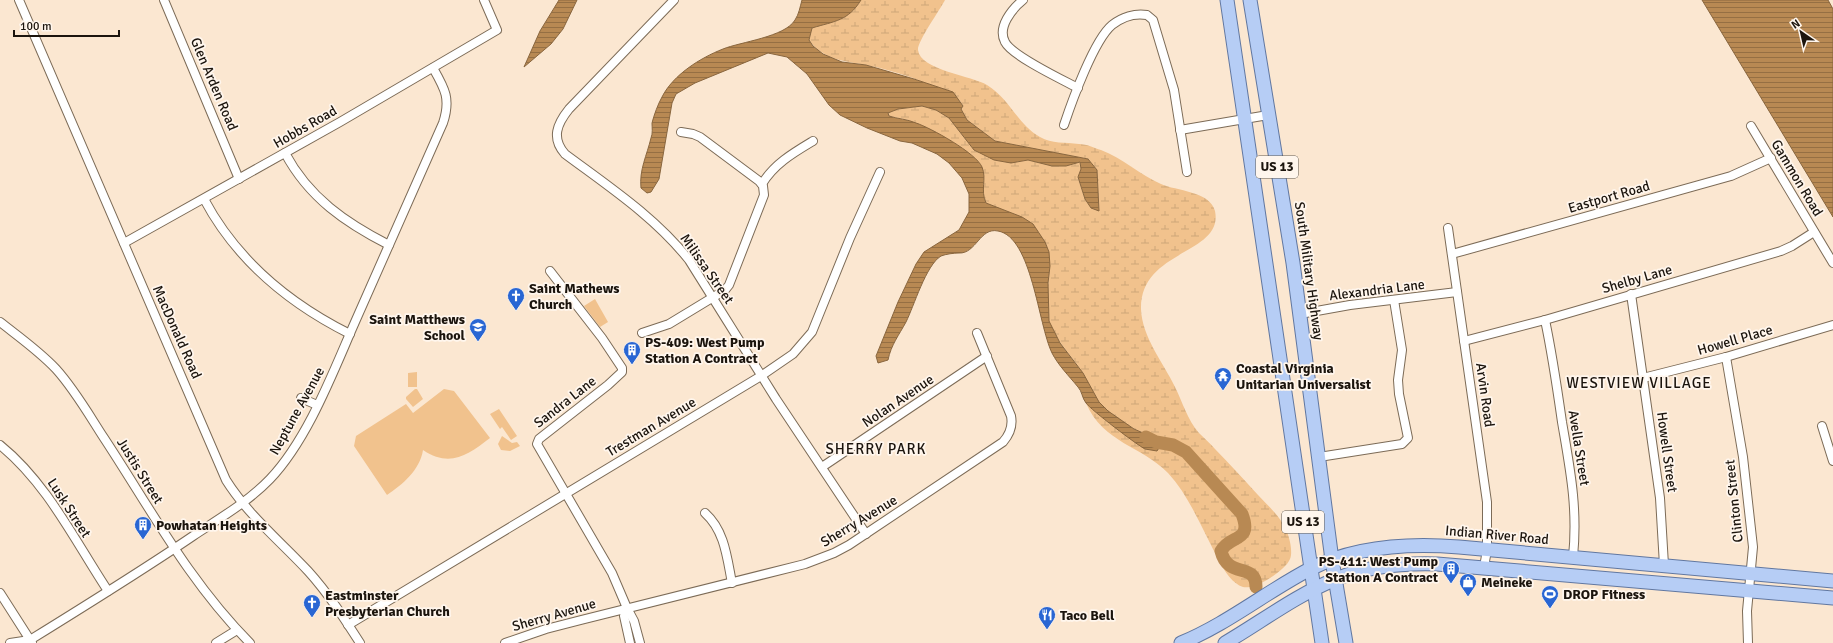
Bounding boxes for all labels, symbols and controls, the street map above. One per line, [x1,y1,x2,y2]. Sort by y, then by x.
scale bar [14,12,119,38]
north arrow [1781,12,1821,52]
text: N [1789,17,1802,32]
text: 100 m [20,19,52,34]
street label: Glen Arden Road [187,35,241,133]
street label: Hobbs Road [270,102,340,152]
street label: Gammon Road [1767,137,1827,219]
road number: US 13 [1256,156,1298,178]
street label: Eastport Road [1566,177,1652,217]
street label: South Military Highway [1291,201,1327,342]
street label: Milissa Street [677,231,737,307]
street label: Shelby Lane [1600,261,1674,297]
street label: Alexandria Lane [1328,276,1426,304]
place label: Saint Mathews Church [529,280,619,313]
street label: MacDonald Road [149,283,205,381]
church icon: Saint Mathews Church [506,286,526,311]
place label: Saint Matthews School [369,311,466,344]
school or university icon: Saint Matthews School [468,317,488,342]
street label: Howell Place [1695,321,1775,359]
place label: PS-409: West Pump Station A Contract [645,334,765,367]
building icon: PS-409: West Pump Station A Contract [622,340,642,365]
place label: Coastal Virginia Unitarian Universalist [1236,360,1372,393]
street label: Arvin Road [1472,362,1498,428]
street label: Neptune Avenue [266,364,328,458]
temple icon: Coastal Virginia Unitarian Universalist [1213,366,1233,391]
street label: Nolan Avenue [859,371,937,431]
street label: Sandra Lane [531,372,599,432]
district label: WESTVIEW VILLAGE [1566,374,1712,392]
street label: Trestman Avenue [603,393,699,461]
street label: Avella Street [1565,409,1593,487]
street label: Howell Street [1653,411,1681,493]
street label: Justis Street [113,435,167,507]
district label: SHERRY PARK [825,440,927,458]
street label: Clinton Street [1721,459,1747,543]
street label: Lusk Street [44,475,95,541]
street label: Sherry Avenue [818,491,900,551]
road number: US 13 [1282,511,1324,533]
building icon: Powhatan Heights [133,515,153,540]
place label: Powhatan Heights [156,517,267,534]
street label: Indian River Road [1444,522,1550,548]
place label: PS-411: West Pump Station A Contract [1319,553,1439,586]
building icon: PS-411: West Pump Station A Contract [1441,559,1461,584]
shop icon: Meineke [1458,572,1478,597]
place label: Meineke [1481,574,1532,591]
sports icon: DROP Fitness [1540,584,1560,609]
place label: DROP Fitness [1563,586,1645,603]
place label: Eastminster Presbyterian Church [325,587,450,620]
church icon: Eastminster Presbyterian Church [302,593,322,618]
street label: Sherry Avenue [510,595,598,635]
restaurant icon: Taco Bell [1037,605,1057,630]
place label: Taco Bell [1060,607,1115,624]

